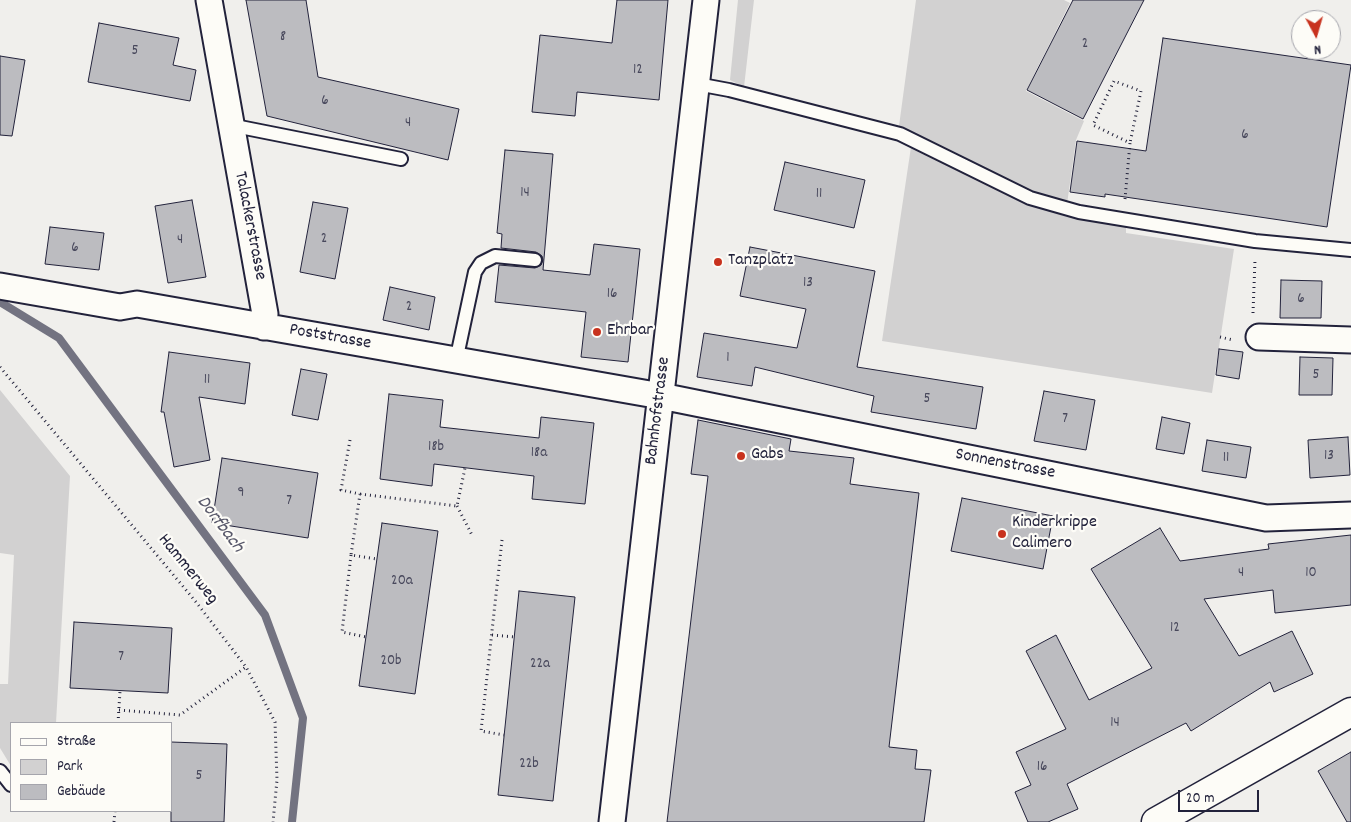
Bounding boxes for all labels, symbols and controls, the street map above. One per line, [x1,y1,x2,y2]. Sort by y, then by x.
north arrow [1291,10,1341,60]
house number: 8 [280,29,286,47]
house number: 2 [1082,36,1088,54]
text: N [1313,39,1322,59]
house number: 5 [132,43,138,61]
house number: 12 [633,62,643,80]
house number: 6 [321,93,329,111]
house number: 4 [405,115,411,133]
house number: 6 [1241,127,1249,145]
street label: Talackerstrasse [228,170,270,282]
house number: 14 [520,185,530,203]
house number: 11 [816,186,822,204]
house number: 2 [321,231,327,249]
house number: 4 [177,232,183,250]
house number: 6 [71,240,79,258]
place label: Tanzplatz [728,251,793,273]
marker: Tanzplatz [712,256,724,268]
house number: 13 [803,275,813,293]
house number: 16 [607,286,617,304]
house number: 6 [1297,291,1305,309]
house number: 2 [406,299,412,317]
street label: Poststrasse [287,320,373,356]
place label: Ehrbar [607,321,653,343]
marker: Ehrbar [591,326,603,338]
house number: 1 [726,350,730,368]
street label: Bahnhofstrasse [642,356,676,466]
house number: 5 [1313,367,1319,385]
house number: 11 [204,372,210,390]
house number: 5 [924,391,930,409]
house number: 7 [1062,411,1068,429]
house number: 18b [428,439,444,457]
house number: 18a [531,445,547,463]
place label: Gabs [751,445,784,467]
street label: Sonnenstrasse [953,445,1057,485]
house number: 13 [1324,448,1334,466]
marker: Gabs [735,450,747,462]
house number: 11 [1223,450,1229,468]
house number: 9 [238,485,244,503]
water label: Dorfbach [190,492,248,558]
house number: 7 [286,493,292,511]
place label: Kinderkrippe Calimero [1012,513,1097,556]
marker: Kinderkrippe Calimero [996,528,1008,540]
street label: Hammerweg [152,530,222,610]
house number: 4 [1238,565,1244,583]
house number: 10 [1305,565,1317,583]
house number: 20a [391,573,413,591]
house number: 12 [1170,620,1180,638]
house number: 7 [118,649,124,667]
house number: 20b [380,653,402,671]
house number: 22a [530,656,550,674]
house number: 14 [1110,715,1120,733]
legend [10,722,172,812]
text: Straße [57,731,95,753]
text: Park [57,756,83,778]
house number: 22b [519,756,539,774]
house number: 16 [1037,759,1047,777]
house number: 5 [196,768,202,786]
scale bar [1181,780,1262,812]
text: Gebäude [57,781,105,803]
text: 20 m [1186,788,1214,810]

